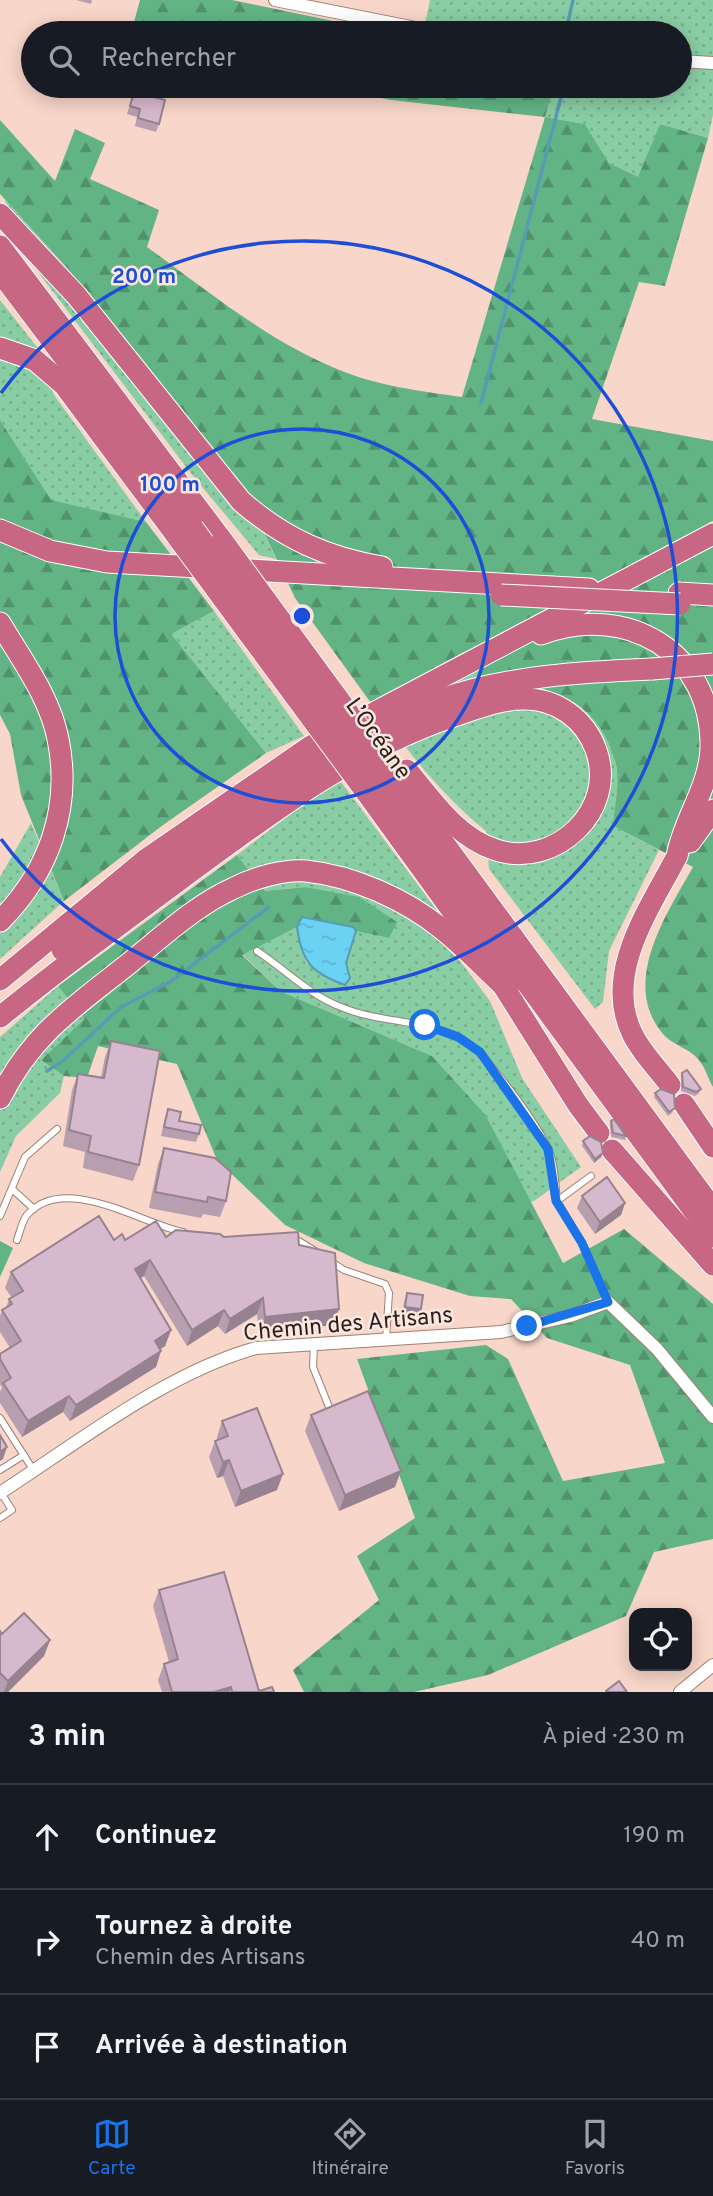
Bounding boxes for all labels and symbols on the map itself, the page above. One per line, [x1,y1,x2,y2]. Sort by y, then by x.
text: 200 m [112,264,176,291]
text: 100 m [140,472,200,499]
centre of rings [290,604,314,628]
street label: L’Océane [338,693,416,786]
route start [409,1009,440,1040]
street label: Chemin des Artisans [242,1302,454,1349]
route end [511,1310,542,1341]

